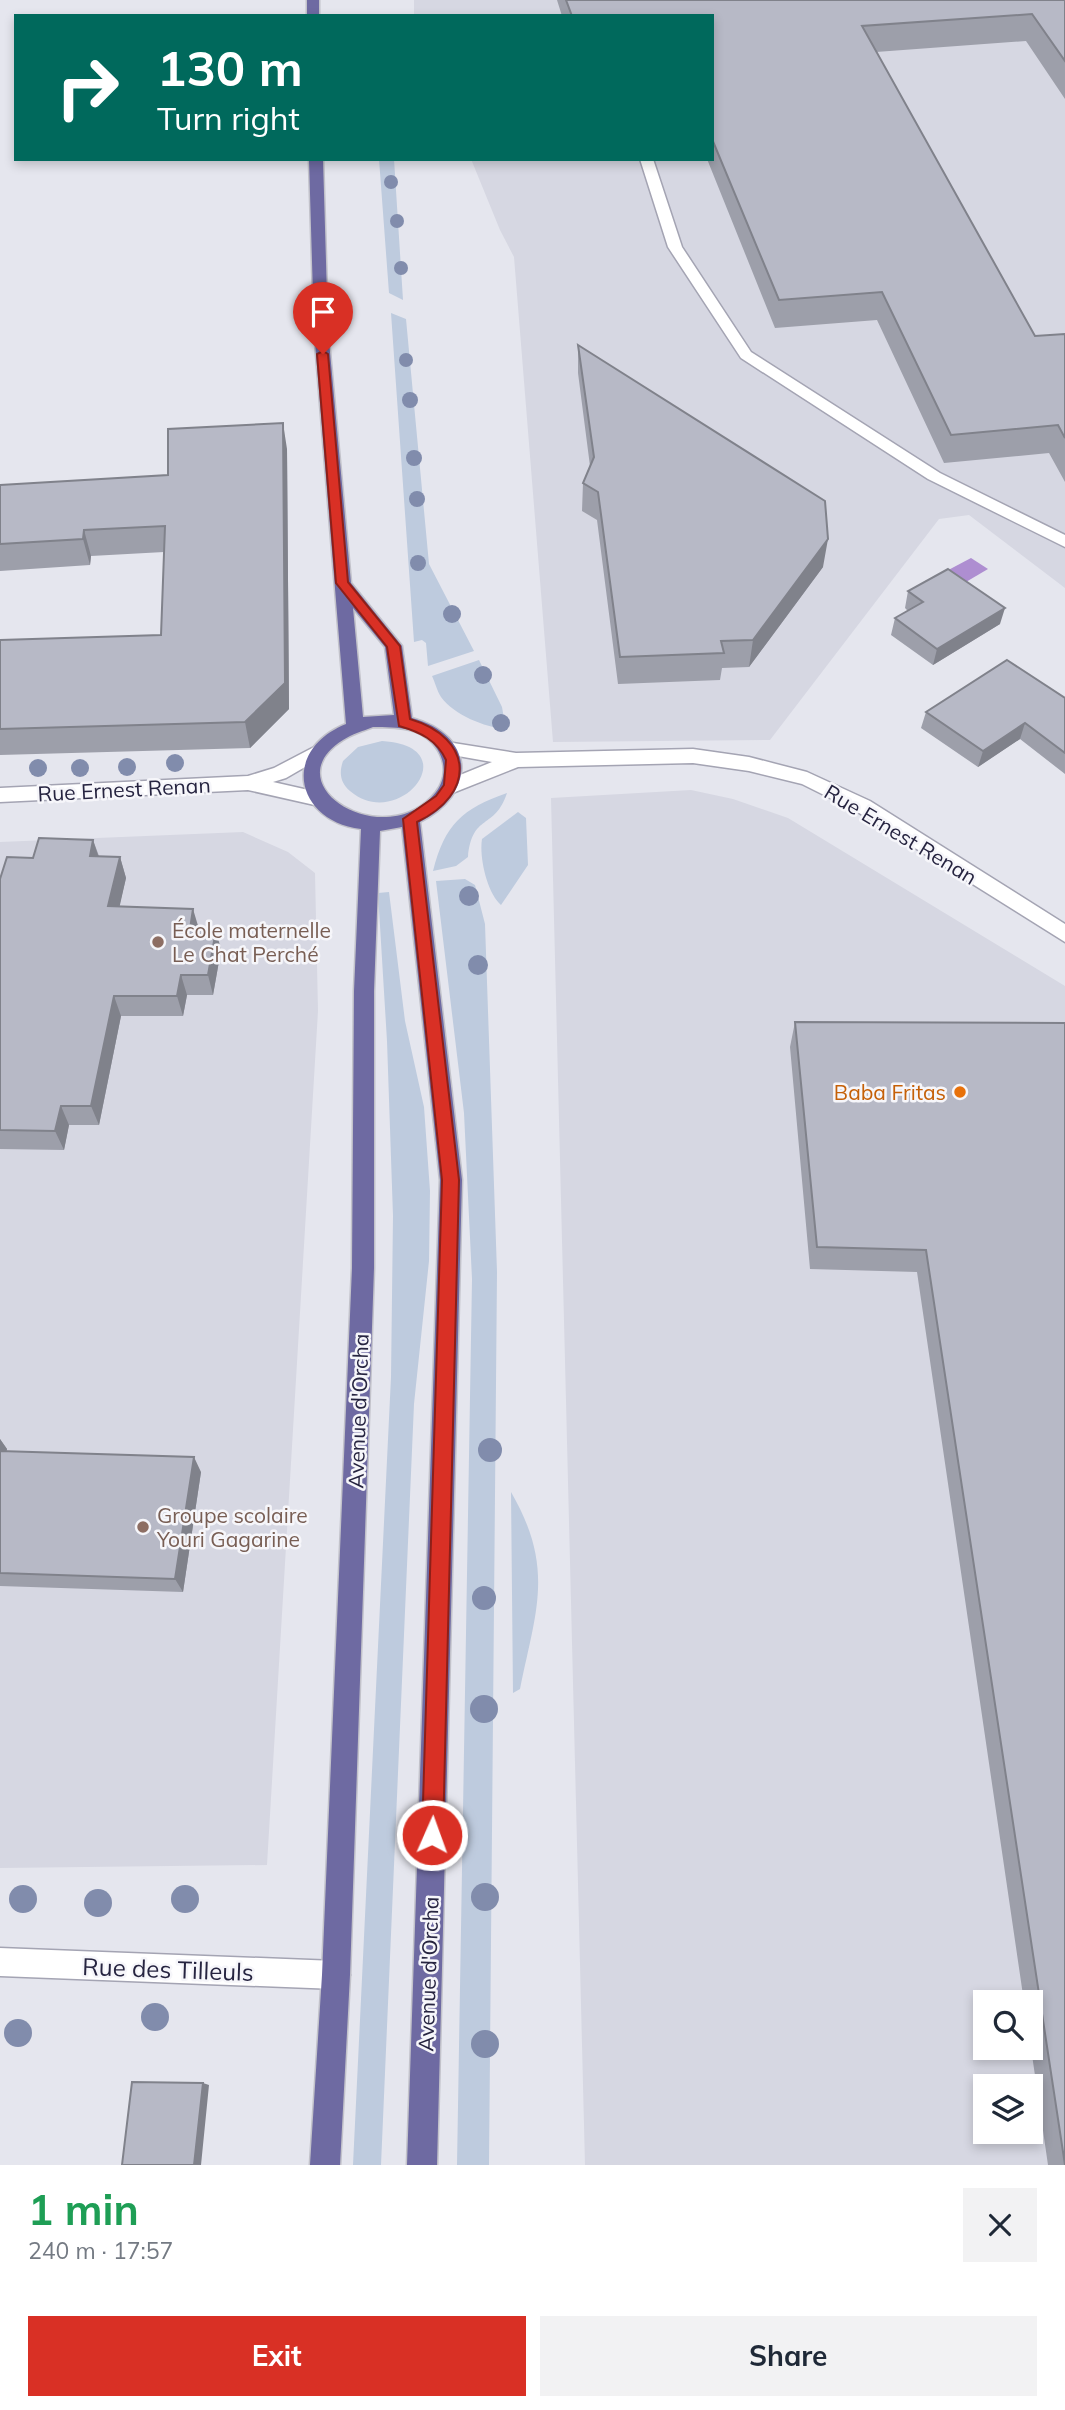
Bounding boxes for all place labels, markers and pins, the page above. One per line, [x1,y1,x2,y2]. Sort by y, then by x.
pin [293,282,353,354]
place label: École maternelle Le Chat Perché [172,917,331,967]
marker: École maternelle Le Chat Perché [150,934,166,950]
place label: Baba Fritas [834,1079,946,1105]
marker: Baba Fritas [952,1084,968,1100]
place label: Groupe scolaire Youri Gagarine [156,1502,308,1552]
marker: Groupe scolaire Youri Gagarine [135,1519,151,1535]

